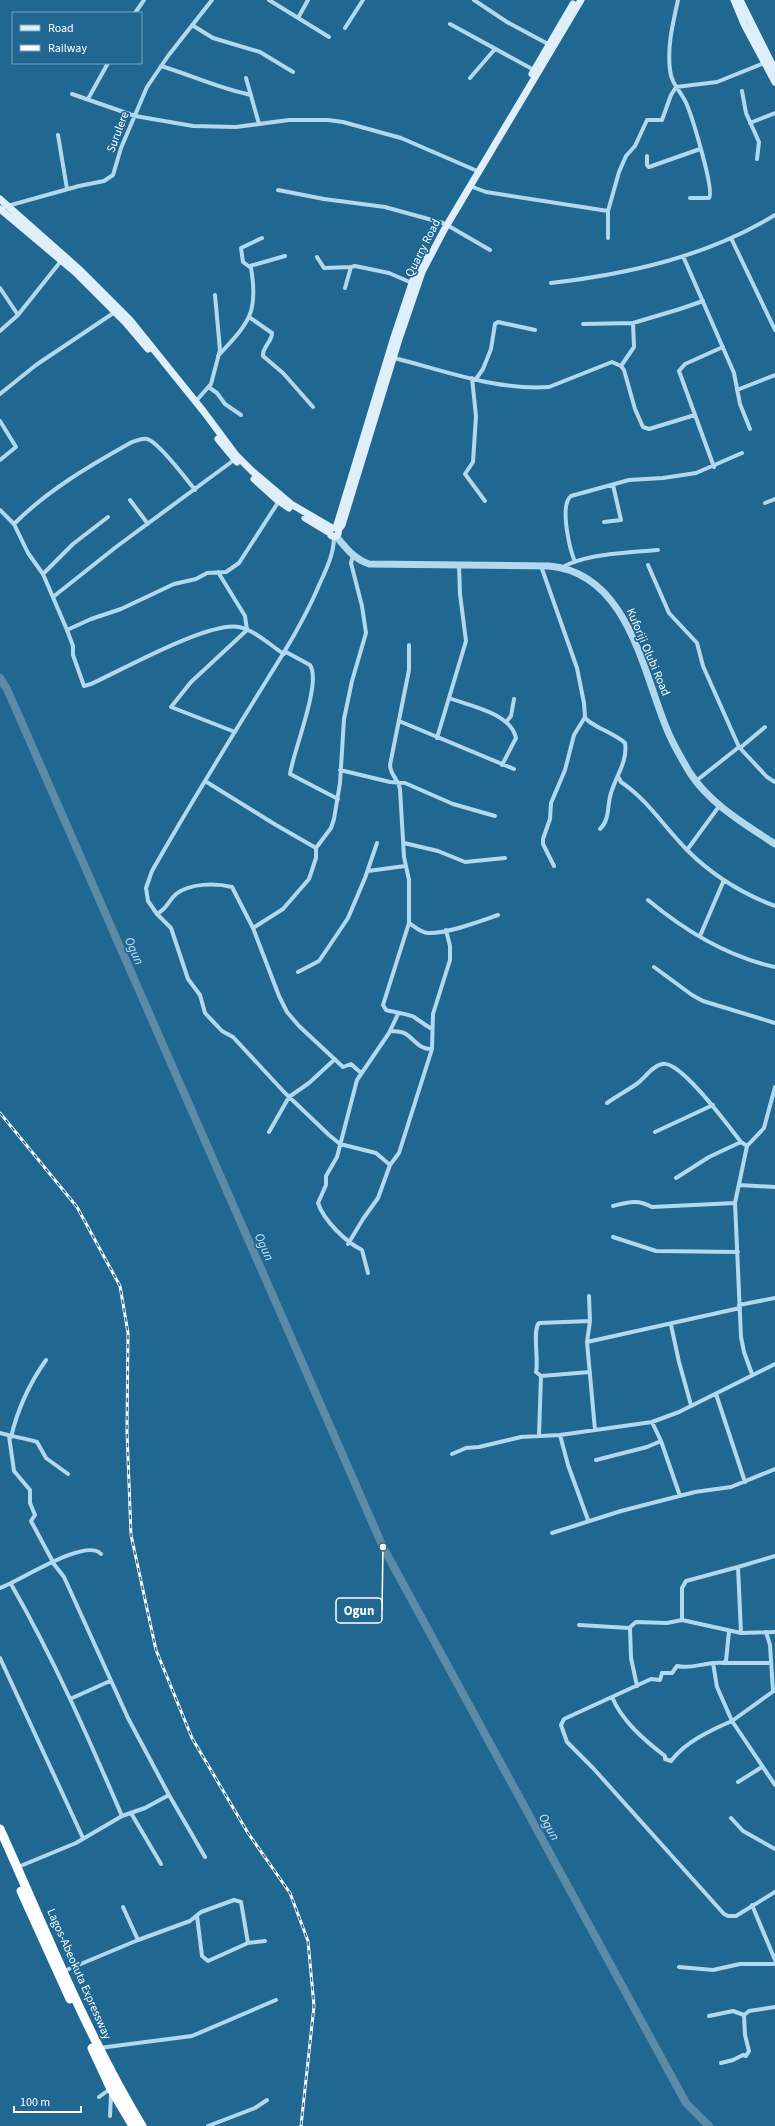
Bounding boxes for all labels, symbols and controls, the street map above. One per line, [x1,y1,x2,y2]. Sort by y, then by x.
legend [12,12,142,64]
text: Road [48,20,74,37]
text: Railway [48,40,87,57]
street label: Surulere [102,109,134,155]
street label: Quarry Road [401,216,445,280]
street label: Kuforiji Olubi Road [622,605,674,699]
water label: Ogun [120,934,148,968]
water label: Ogun [250,1230,278,1264]
callout: Ogun [336,1598,382,1623]
text: Ogun [344,1602,374,1620]
water label: Ogun [534,1810,564,1844]
street label: Lagos-Abeokuta Expressway [42,1906,116,2042]
scale bar [14,2088,81,2114]
text: 100 m [20,2094,50,2111]

